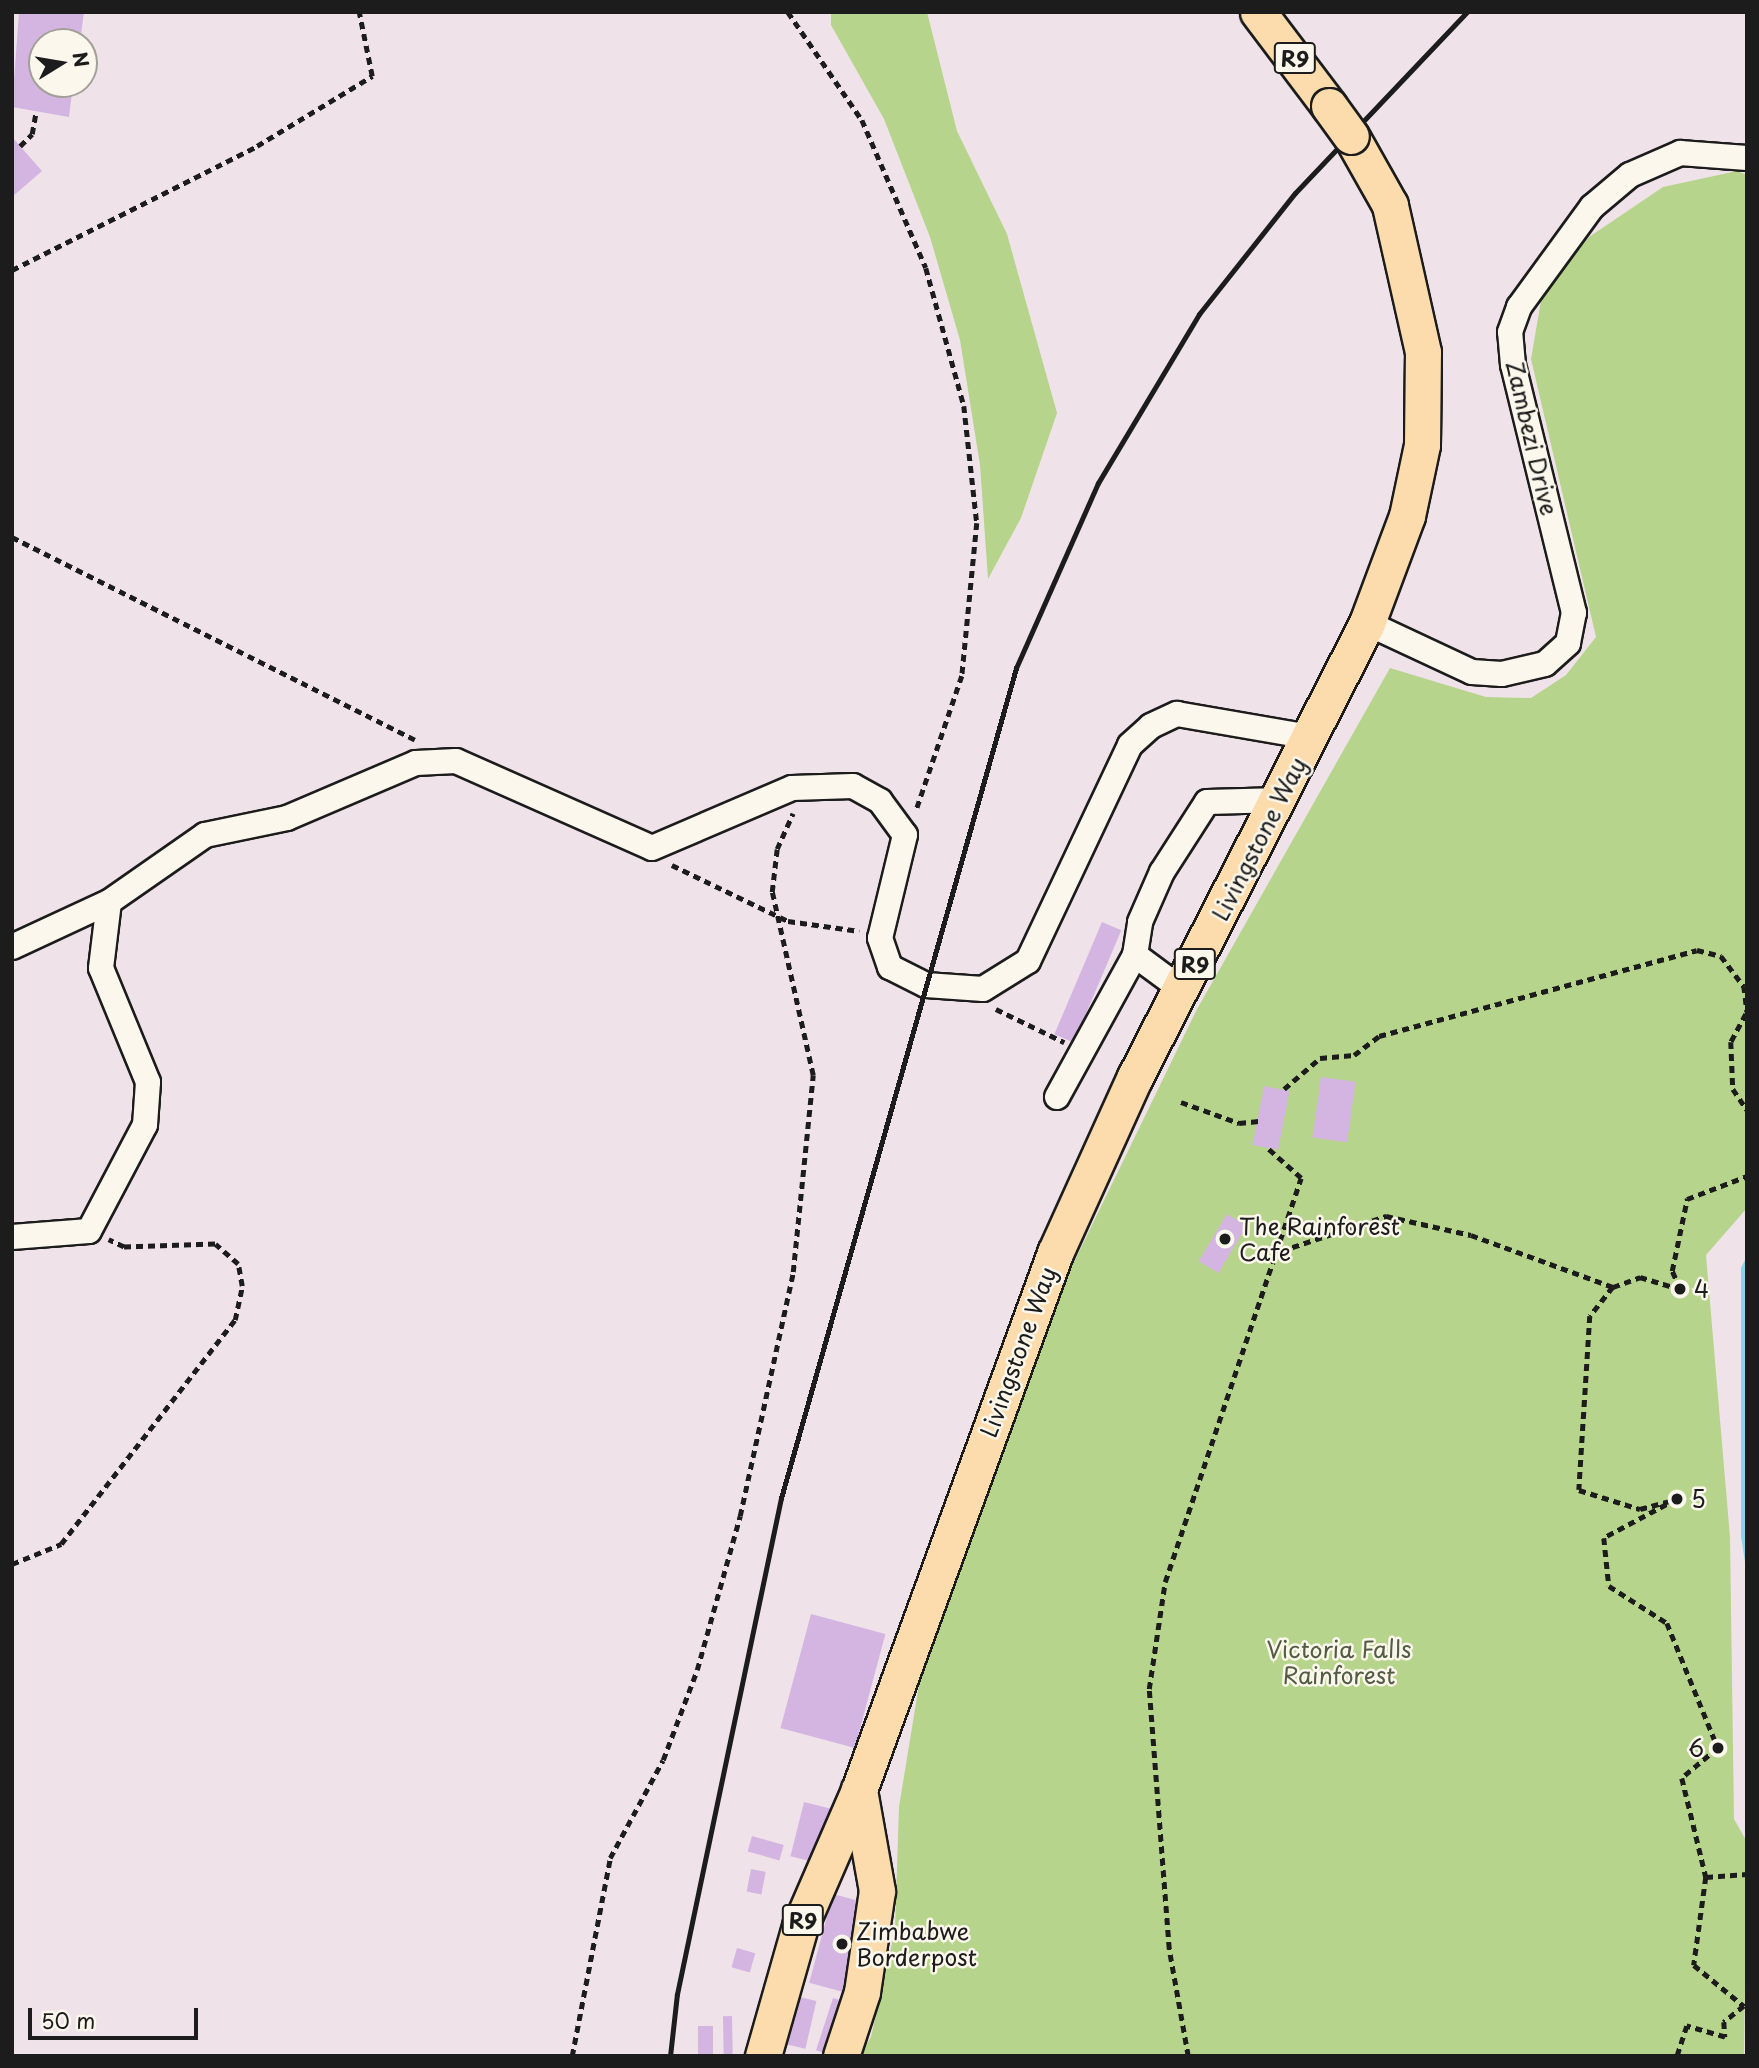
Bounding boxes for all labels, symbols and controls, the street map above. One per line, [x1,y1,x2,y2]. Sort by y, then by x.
north arrow [28,28,98,98]
road number: R9 [1272,41,1318,76]
text: N [66,49,97,69]
street label: Zambezi Drive [1501,357,1563,519]
street label: Livingstone Way [1206,753,1312,925]
road number: R9 [1172,946,1218,982]
place label: The Rainforest Cafe [1239,1212,1401,1266]
marker: The Rainforest Cafe [1217,1231,1233,1247]
street label: Livingstone Way [974,1263,1062,1441]
place label: 4 [1694,1275,1709,1303]
marker: 4 [1672,1281,1688,1297]
place label: 5 [1691,1485,1706,1513]
marker: 5 [1669,1491,1685,1507]
park label: Victoria Falls Rainforest [1266,1635,1412,1689]
place label: 6 [1688,1734,1704,1762]
marker: 6 [1710,1740,1726,1756]
road number: R9 [780,1902,826,1938]
place label: Zimbabwe Borderpost [856,1917,977,1971]
marker: Zimbabwe Borderpost [834,1936,850,1952]
scale bar [32,1994,201,2038]
text: 50 m [41,2004,95,2036]

